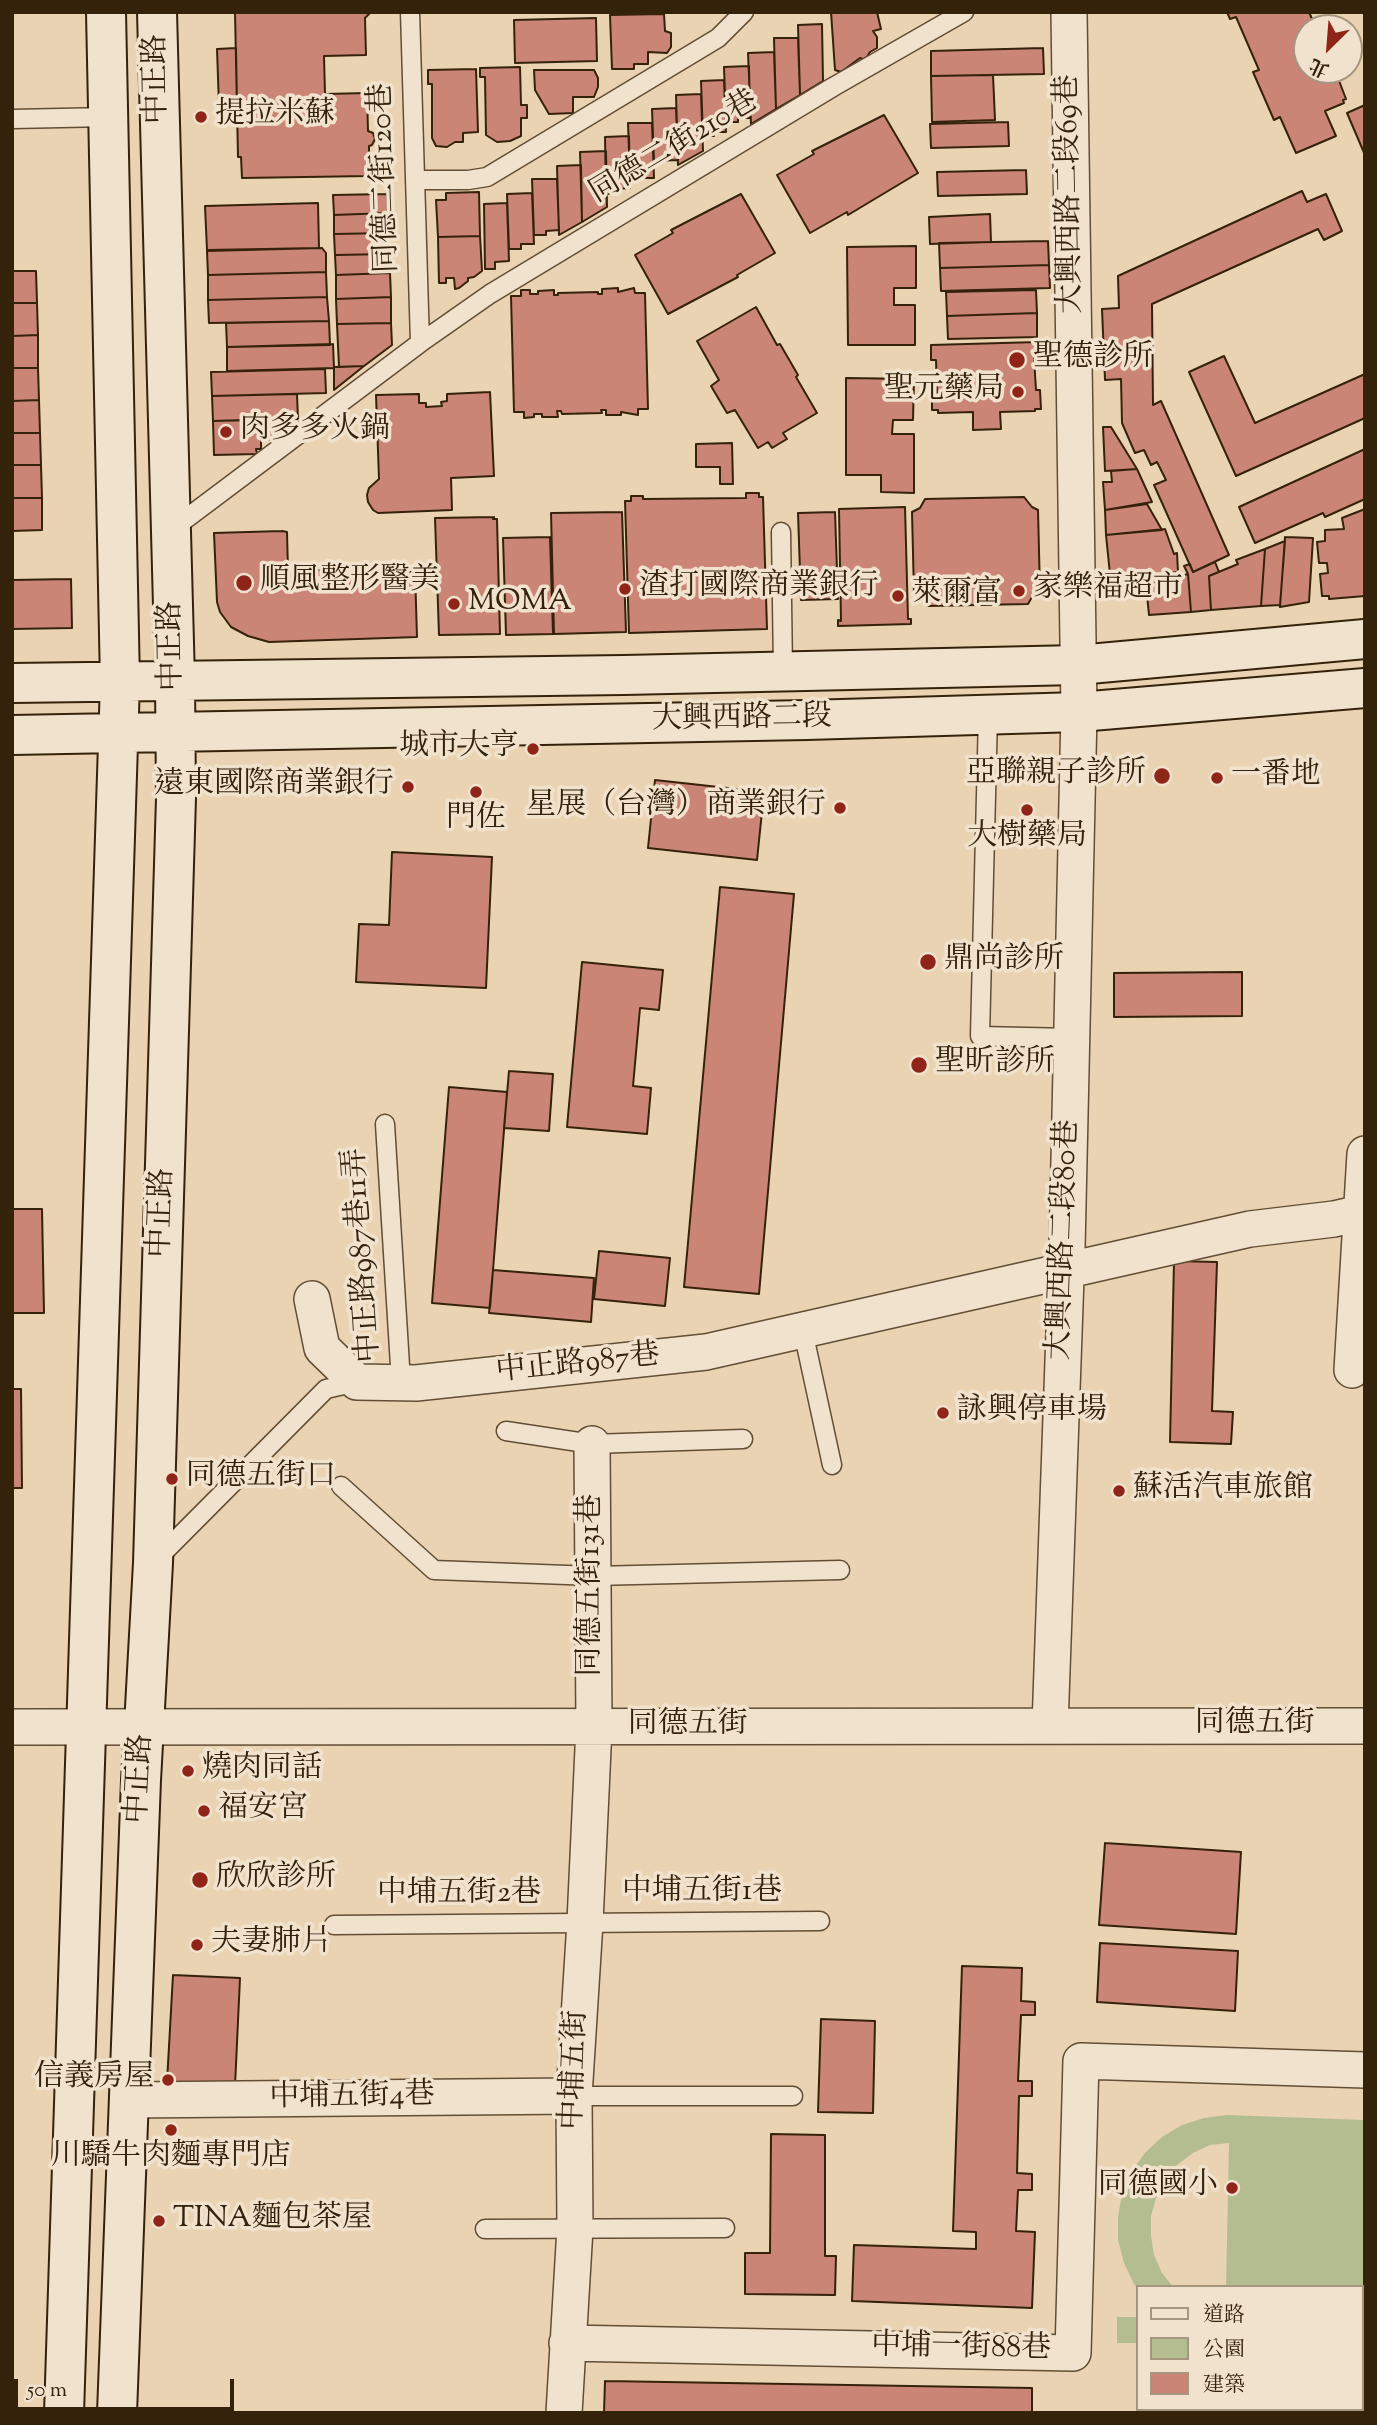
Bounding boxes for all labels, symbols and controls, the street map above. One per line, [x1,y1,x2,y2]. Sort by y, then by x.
north arrow [1293,14,1363,84]
street label: 中正路 [140,34,178,124]
text: 北 [1305,50,1334,83]
street label: 大興西路二段69巷 [1052,74,1092,314]
street label: 同德二街120巷 [366,82,408,274]
street label: 同德二街210巷 [584,85,766,213]
place label: 提拉米蘇 [215,99,335,135]
marker: 提拉米蘇 [193,109,209,125]
place label: 聖德診所 [1033,342,1153,378]
marker: 聖德診所 [1007,350,1027,370]
place label: 聖元藥局 [884,374,1004,410]
marker: 聖元藥局 [1010,384,1026,400]
place label: 肉多多火鍋 [240,414,390,450]
marker: 肉多多火鍋 [218,424,234,440]
place label: 順風整形醫美 [260,565,440,601]
place label: 渣打國際商業銀行 [639,571,879,607]
marker: 順風整形醫美 [234,573,254,593]
place label: 家樂福超市 [1033,573,1183,609]
place label: 萊爾富 [912,578,1002,614]
marker: 渣打國際商業銀行 [617,581,633,597]
marker: 家樂福超市 [1011,583,1027,599]
place label: MOMA [468,586,572,622]
marker: 萊爾富 [890,588,906,604]
marker: MOMA [446,596,462,612]
street label: 中正路 [155,601,193,691]
street label: 大興西路二段 [652,701,832,741]
place label: 城市大亨 [399,731,519,767]
marker: 城市大亨 [525,741,541,757]
place label: 亞聯親子診所 [966,758,1146,794]
place label: 一番地 [1231,760,1321,796]
marker: 亞聯親子診所 [1152,766,1172,786]
place label: 遠東國際商業銀行 [154,769,394,805]
marker: 一番地 [1209,770,1225,786]
marker: 遠東國際商業銀行 [400,779,416,795]
marker: 門佐 [468,784,484,800]
place label: 星展（台灣）商業銀行 [526,790,826,826]
marker: 星展（台灣）商業銀行 [832,800,848,816]
marker: 大樹藥局 [1019,802,1035,818]
place label: 門佐 [446,803,506,839]
place label: 大樹藥局 [967,821,1087,857]
place label: 鼎尚診所 [944,944,1064,980]
marker: 鼎尚診所 [918,952,938,972]
place label: 聖昕診所 [935,1047,1055,1083]
marker: 聖昕診所 [909,1055,929,1075]
street label: 大興西路二段80巷 [1044,1119,1088,1361]
street label: 中正路987巷11弄 [340,1147,390,1363]
street label: 中正路 [144,1167,184,1259]
street label: 中正路987巷 [494,1339,662,1393]
place label: 詠興停車場 [957,1395,1107,1431]
marker: 詠興停車場 [935,1405,951,1421]
place label: 同德五街口 [186,1461,336,1497]
marker: 同德五街口 [164,1471,180,1487]
place label: 蘇活汽車旅館 [1133,1473,1313,1509]
marker: 蘇活汽車旅館 [1111,1483,1127,1499]
street label: 同德五街131巷 [575,1494,611,1676]
street label: 同德五街 [1195,1708,1315,1744]
street label: 同德五街 [628,1709,748,1745]
street label: 中正路 [122,1733,162,1825]
place label: 燒肉同話 [202,1753,322,1789]
marker: 燒肉同話 [180,1763,196,1779]
place label: 福安宮 [218,1793,308,1829]
marker: 福安宮 [196,1803,212,1819]
place label: 欣欣診所 [216,1862,336,1898]
marker: 欣欣診所 [190,1870,210,1890]
street label: 中埔五街1巷 [622,1876,782,1912]
street label: 中埔五街2巷 [377,1878,541,1914]
place label: 夫妻肺片 [211,1927,331,1963]
marker: 夫妻肺片 [189,1937,205,1953]
street label: 中埔五街 [557,2009,597,2131]
place label: 信義房屋 [34,2062,154,2098]
marker: 信義房屋 [160,2072,176,2088]
street label: 中埔五街4巷 [269,2080,435,2118]
marker: 川驕牛肉麵專門店 [163,2122,179,2138]
place label: 川驕牛肉麵專門店 [51,2141,291,2177]
place label: 同德國小 [1098,2170,1218,2206]
marker: 同德國小 [1224,2180,1240,2196]
place label: TINA麵包茶屋 [173,2203,372,2239]
marker: TINA麵包茶屋 [151,2213,167,2229]
legend [1136,2285,1363,2411]
text: 道路 [1203,2301,1245,2331]
street label: 中埔一街88巷 [871,2330,1051,2370]
text: 公園 [1203,2336,1245,2366]
scale bar [18,2366,238,2410]
text: 建築 [1203,2371,1245,2401]
text: 50 m [27,2376,67,2406]

